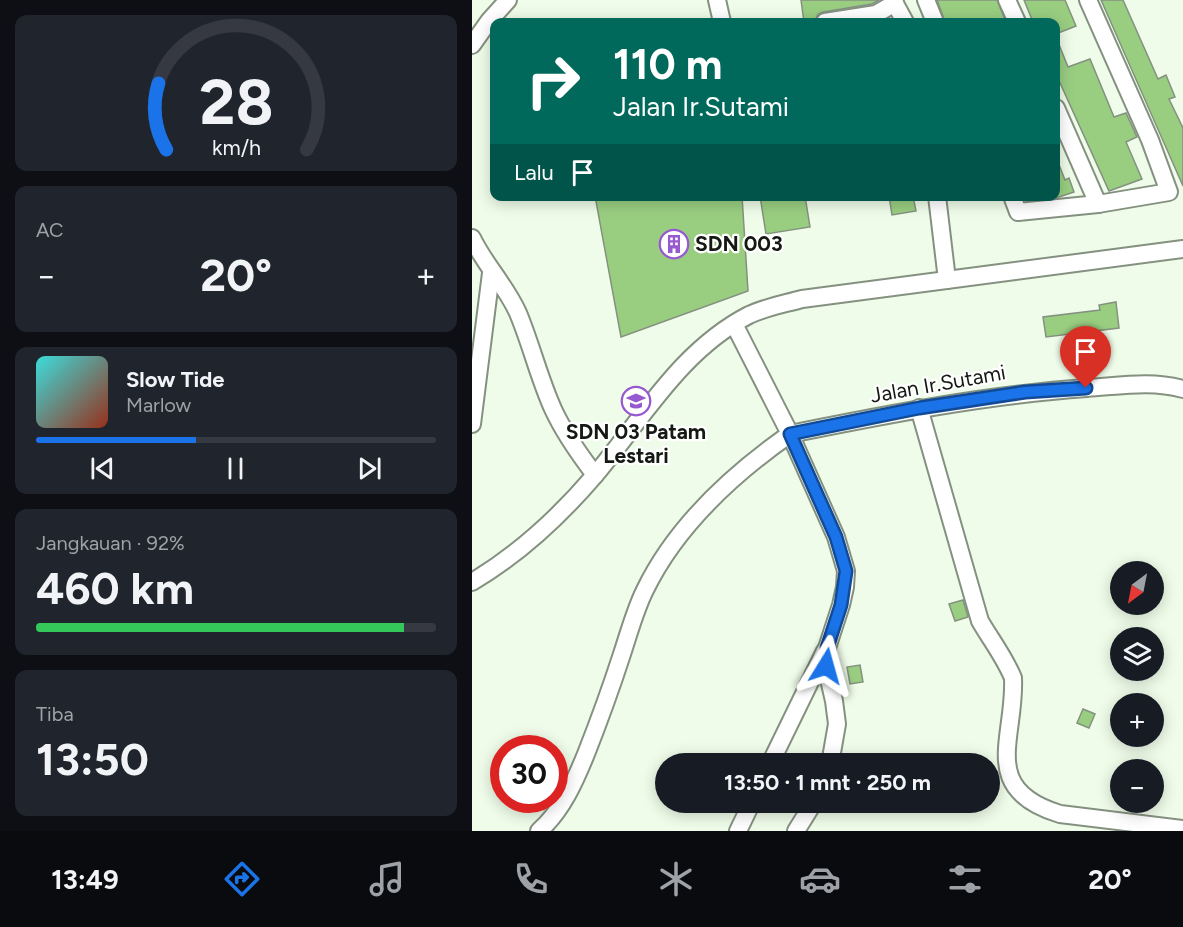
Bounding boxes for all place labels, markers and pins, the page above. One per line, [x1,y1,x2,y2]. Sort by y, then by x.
building icon: SDN 003 [658,228,690,260]
place label: SDN 003 [695,231,783,256]
pin [1060,326,1111,388]
school or university icon: SDN 03 Patam Lestari [620,385,652,417]
place label: SDN 03 Patam Lestari [566,419,706,468]

